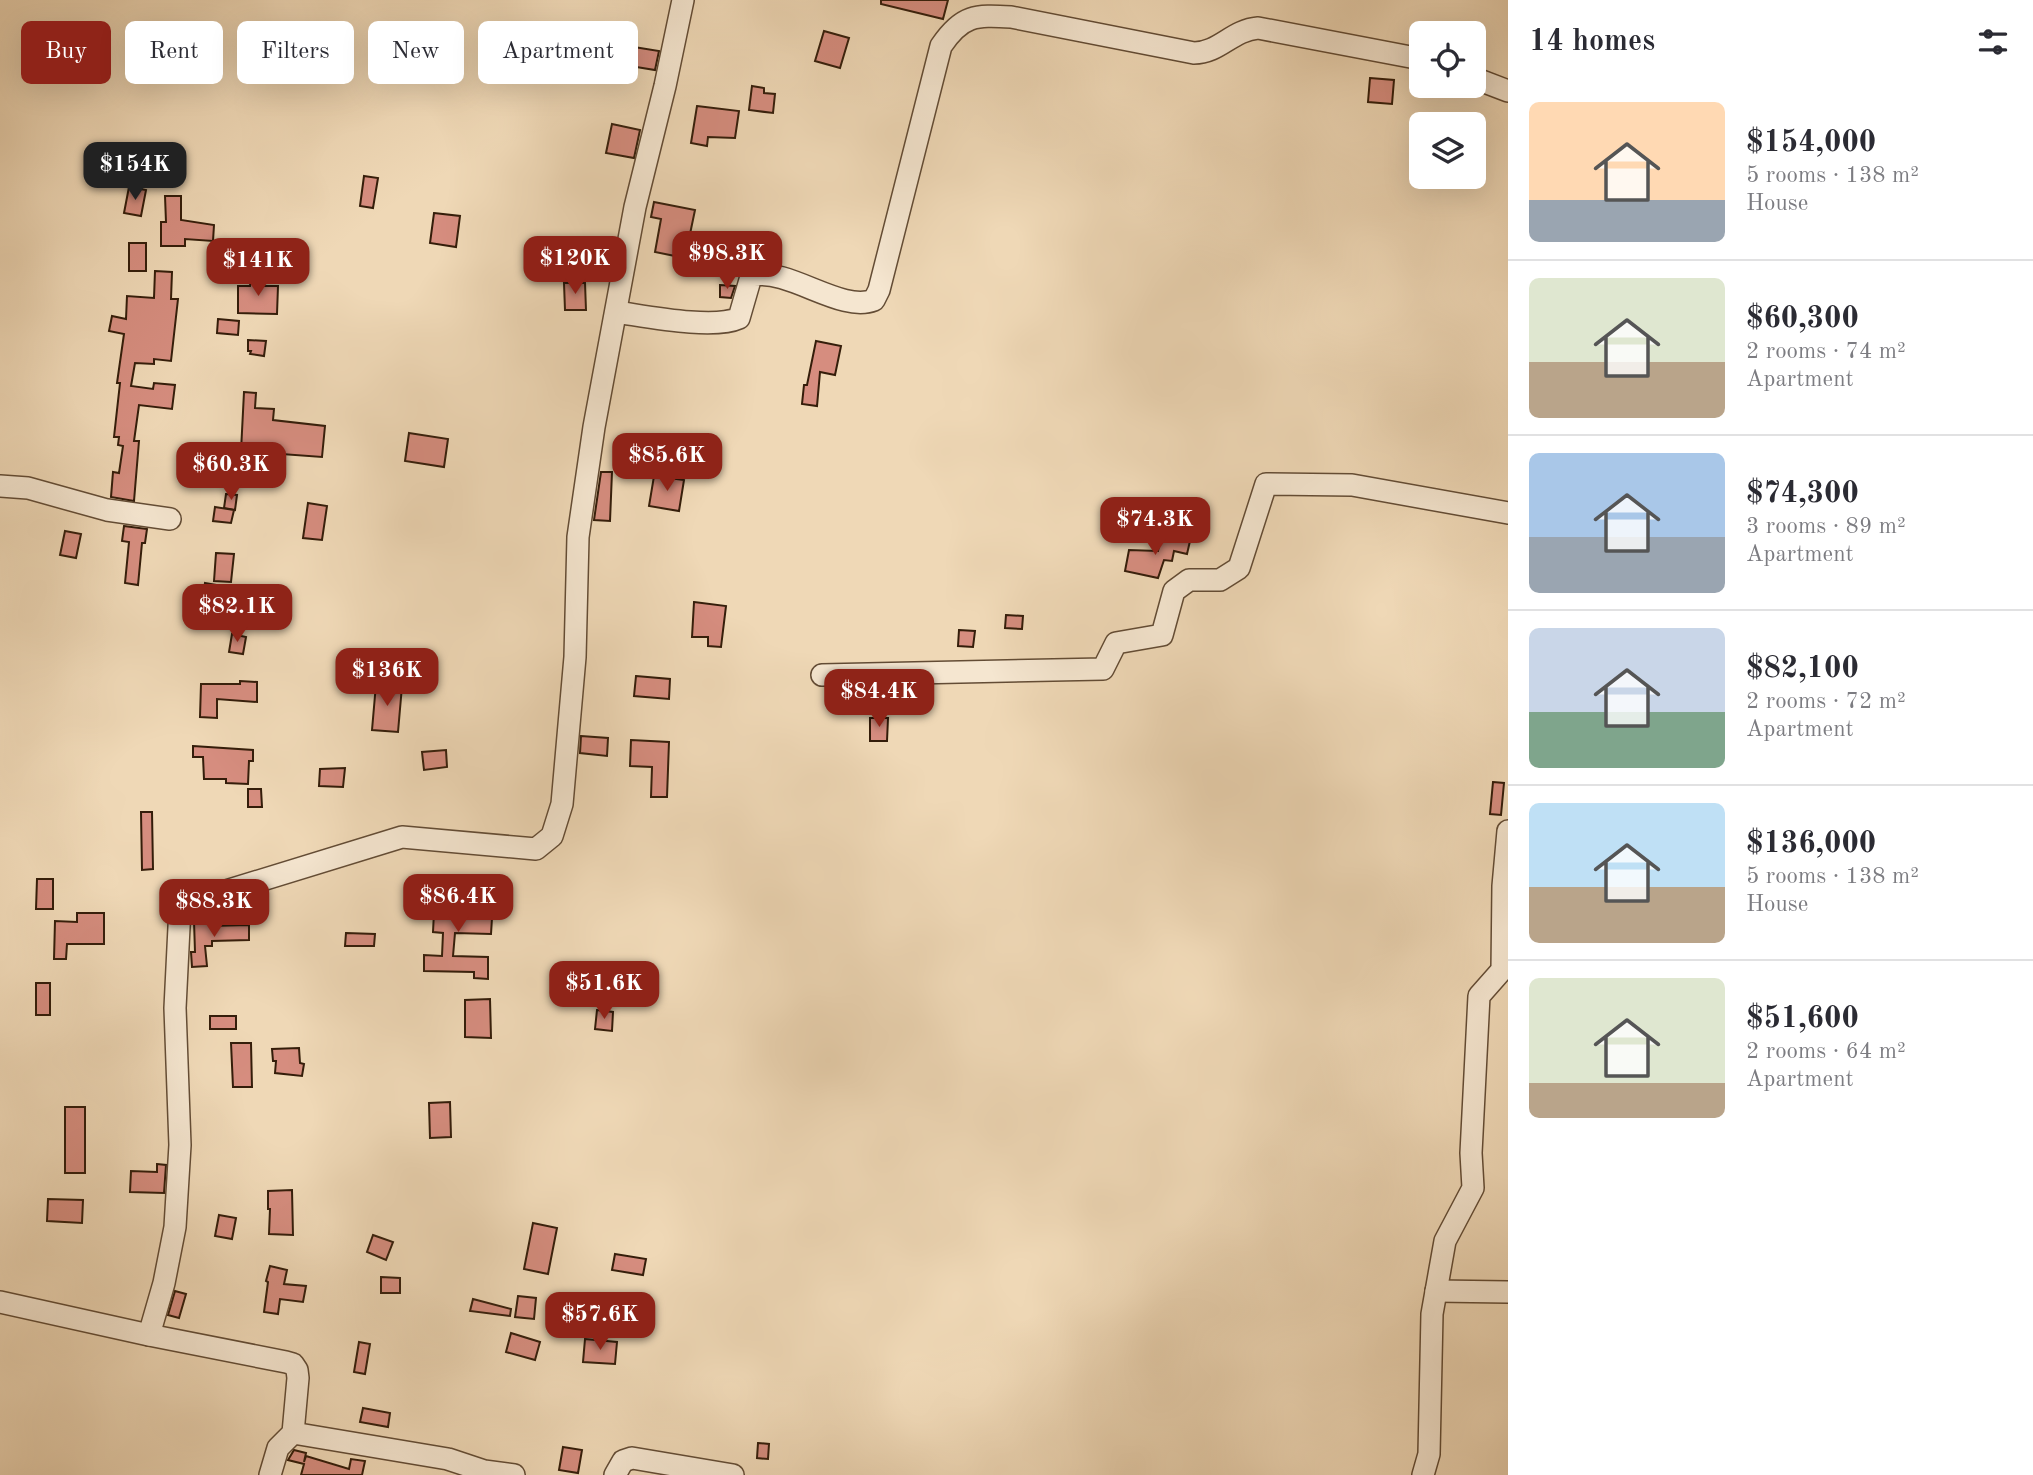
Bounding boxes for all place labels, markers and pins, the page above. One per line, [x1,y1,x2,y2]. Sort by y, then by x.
pin: $154K [86,142,184,202]
pin: $98.3K [670,232,784,291]
pin: $120K [526,236,624,296]
pin: $141K [209,238,307,298]
pin: $85.6K [610,434,724,493]
pin: $60.3K [174,442,288,502]
pin: $74.3K [1098,498,1212,557]
pin: $82.1K [180,584,294,644]
pin: $136K [338,648,436,708]
pin: $84.4K [822,670,936,729]
pin: $86.4K [401,874,515,934]
pin: $88.3K [157,880,271,939]
pin: $51.6K [547,962,661,1021]
pin: $57.6K [543,1292,657,1352]

